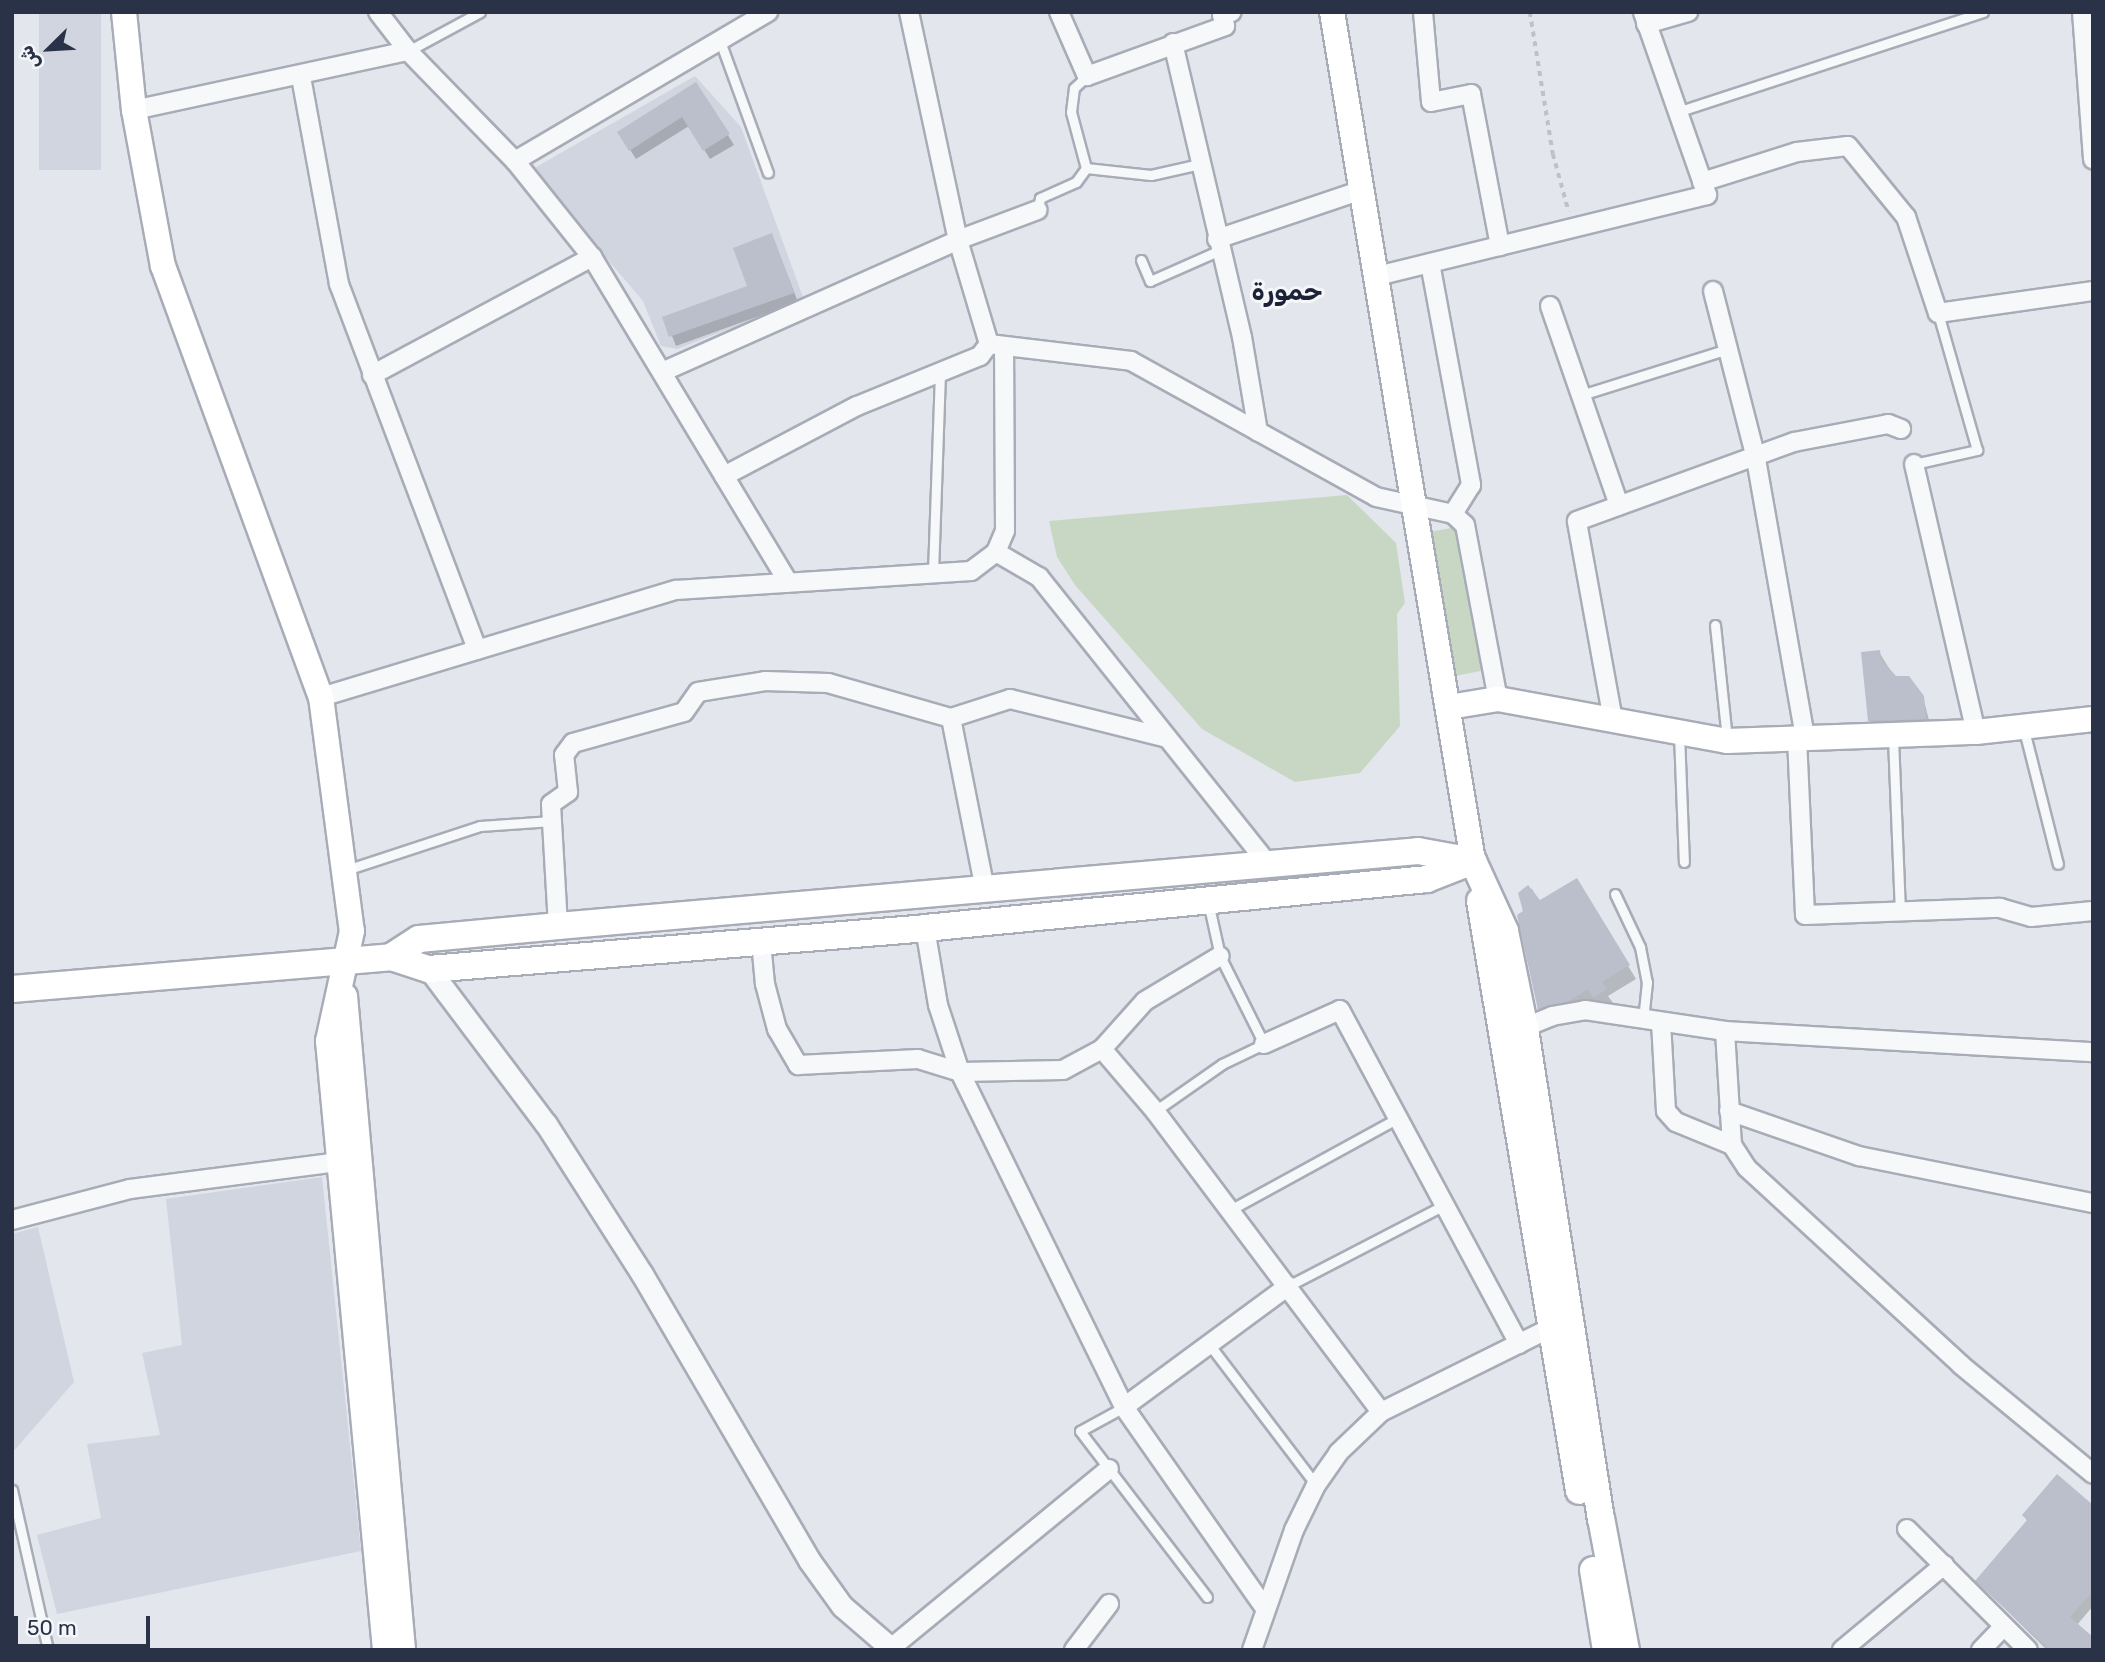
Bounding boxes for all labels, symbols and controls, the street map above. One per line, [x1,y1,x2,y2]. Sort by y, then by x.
north arrow [14,14,84,84]
text: ش [14,42,45,73]
district label: حمورة [1251,276,1323,308]
scale bar [18,1602,154,1646]
text: 50 m [27,1615,77,1640]

